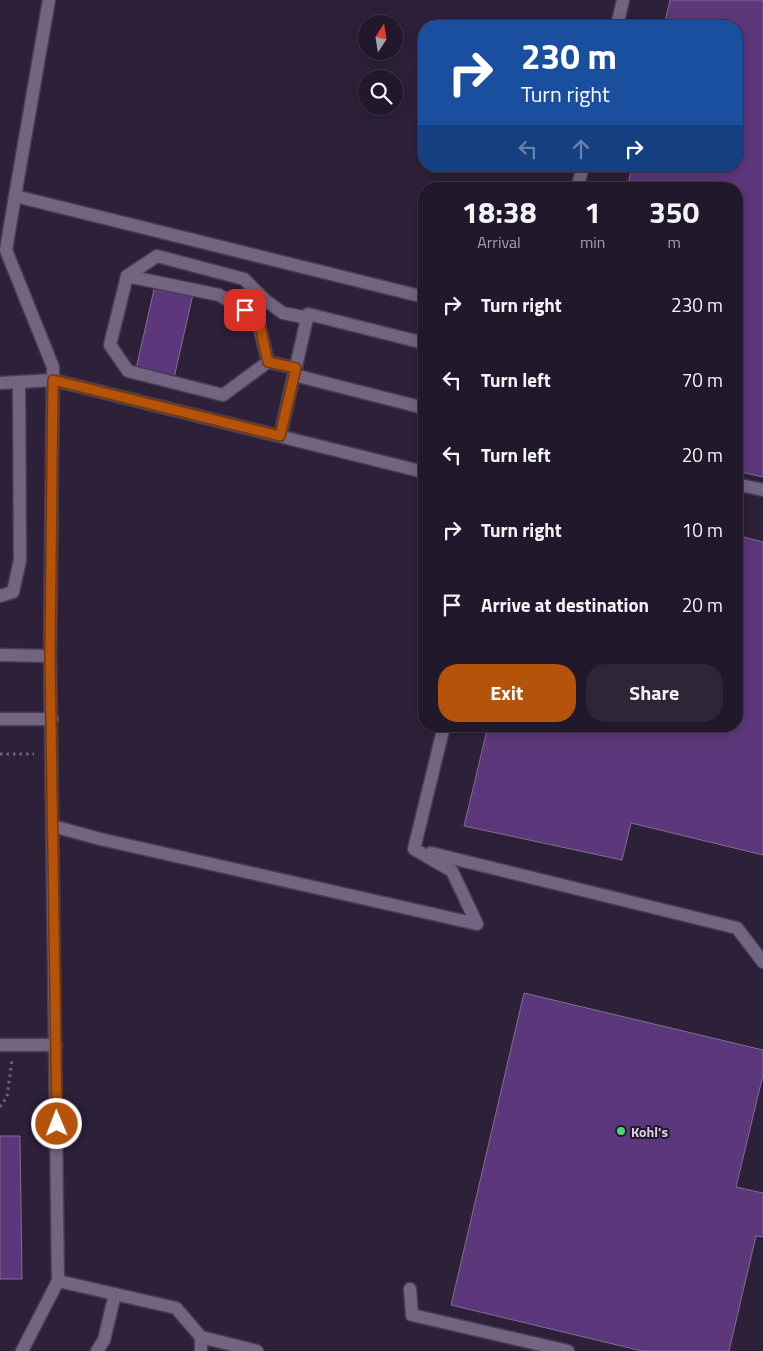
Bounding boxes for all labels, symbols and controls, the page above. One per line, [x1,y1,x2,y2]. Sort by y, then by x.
north arrow [358,15,402,60]
map controls [358,15,403,115]
text: 230 m [521,29,617,83]
icon: right [438,40,503,105]
button: search [358,70,403,115]
text: Turn right [521,77,610,111]
icon: left [514,135,542,163]
icon: ahead [567,135,595,163]
icon: right [620,135,648,163]
text: 18:38 [462,189,536,235]
text: 1 [584,189,601,235]
text: 350 [649,189,699,235]
text: Arrival [477,230,521,254]
text: min [580,230,605,254]
text: m [668,230,681,254]
pin [224,289,266,331]
text: Turn right [481,290,562,319]
text: 230 m [671,290,723,319]
icon: right [438,291,466,319]
icon: arrive [231,296,259,324]
text: Turn left [481,365,551,394]
text: 70 m [682,365,723,394]
icon: left [438,366,466,394]
text: Turn left [481,440,551,469]
text: 20 m [682,440,723,469]
icon: left [438,441,466,469]
text: Turn right [481,515,562,544]
text: 10 m [682,515,723,544]
icon: right [438,516,466,544]
text: Arrive at destination [481,590,649,619]
text: 20 m [682,590,723,619]
icon: arrive [438,591,466,619]
button: Exit [438,664,576,722]
button: Share [586,664,723,722]
position arrow [30,1097,82,1149]
place label: Kohl's [631,1121,668,1142]
marker: Kohl's [615,1125,627,1137]

